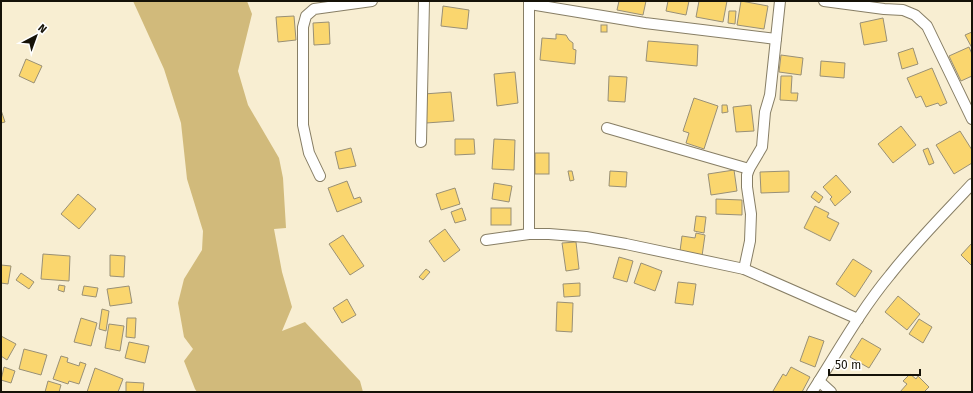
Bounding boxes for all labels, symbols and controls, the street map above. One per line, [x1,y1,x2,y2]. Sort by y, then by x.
north arrow [16,16,56,56]
text: N [35,22,49,36]
scale bar [829,351,920,377]
text: 50 m [835,358,861,372]

